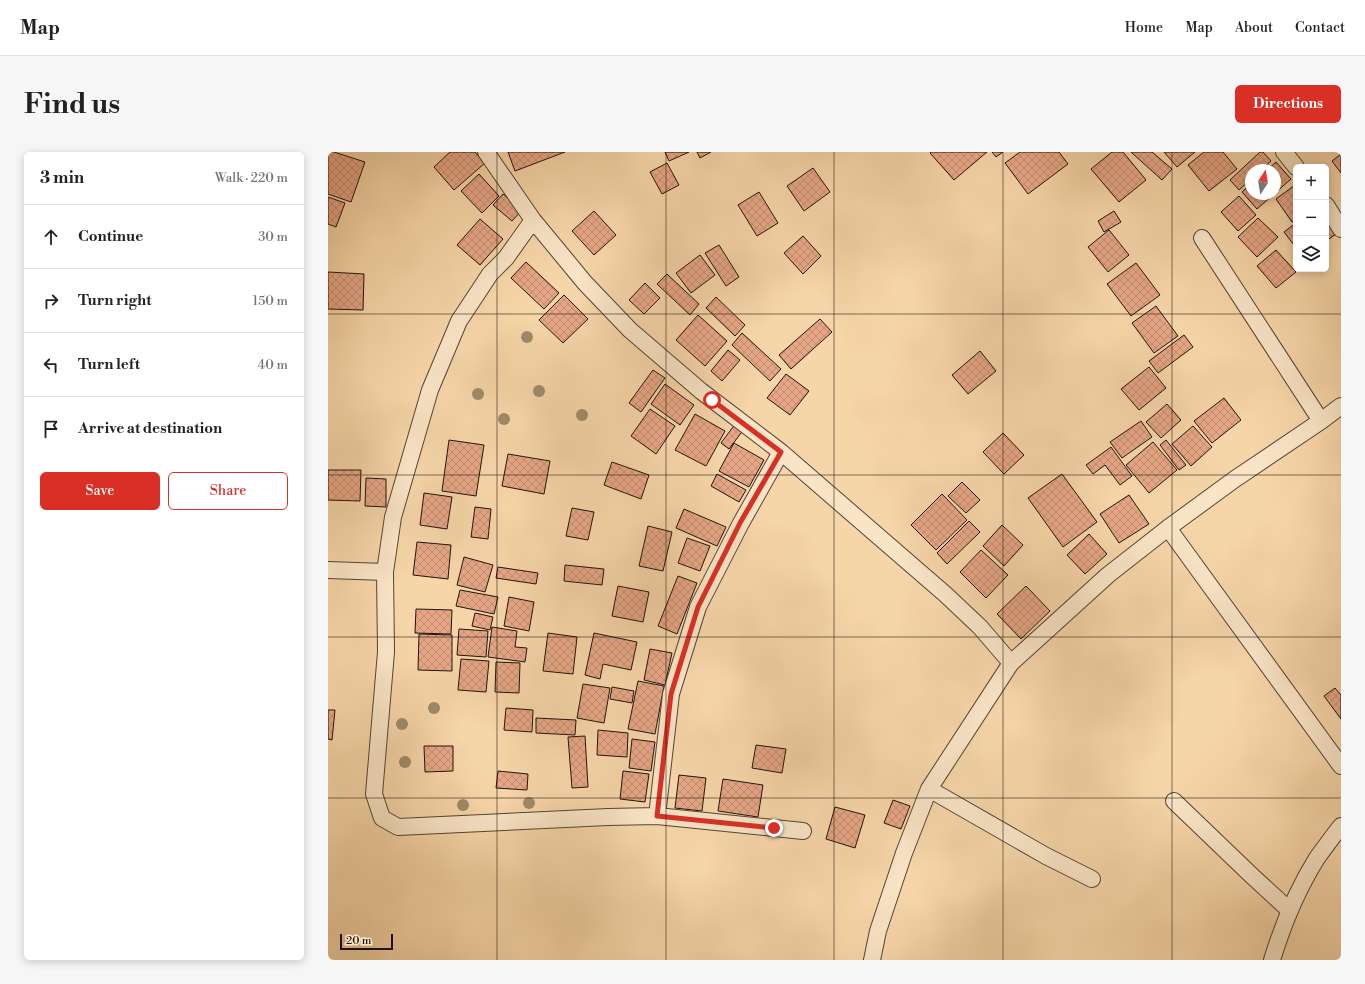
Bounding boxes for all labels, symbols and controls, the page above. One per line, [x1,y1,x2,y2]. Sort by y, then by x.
text: Map [20,16,60,40]
text: Home [1125,19,1163,37]
text: Map [1185,19,1213,37]
text: About [1235,19,1273,37]
text: Contact [1295,19,1345,37]
button: Directions [1235,85,1341,123]
text: Find us [24,87,120,122]
north arrow [1245,164,1281,200]
map controls [1293,164,1329,272]
button: + [1293,164,1329,200]
text: 3 min [40,167,84,189]
text: Walk · 220 m [215,170,288,186]
button: − [1293,200,1329,236]
icon: ahead [40,226,62,248]
text: Continue [78,227,143,246]
text: 30 m [258,229,288,245]
button: layers [1293,236,1329,272]
icon: right [40,290,62,312]
text: Turn right [78,291,152,310]
text: 150 m [253,293,288,309]
icon: left [40,354,62,376]
text: Turn left [78,355,140,374]
text: 40 m [258,357,288,373]
route start [703,391,721,409]
icon: arrive [40,418,62,440]
text: Arrive at destination [78,419,222,438]
button: Save [40,472,160,510]
button: Share [168,472,288,510]
route end [765,819,783,837]
scale bar [340,932,393,951]
text: 20 m [346,934,371,948]

